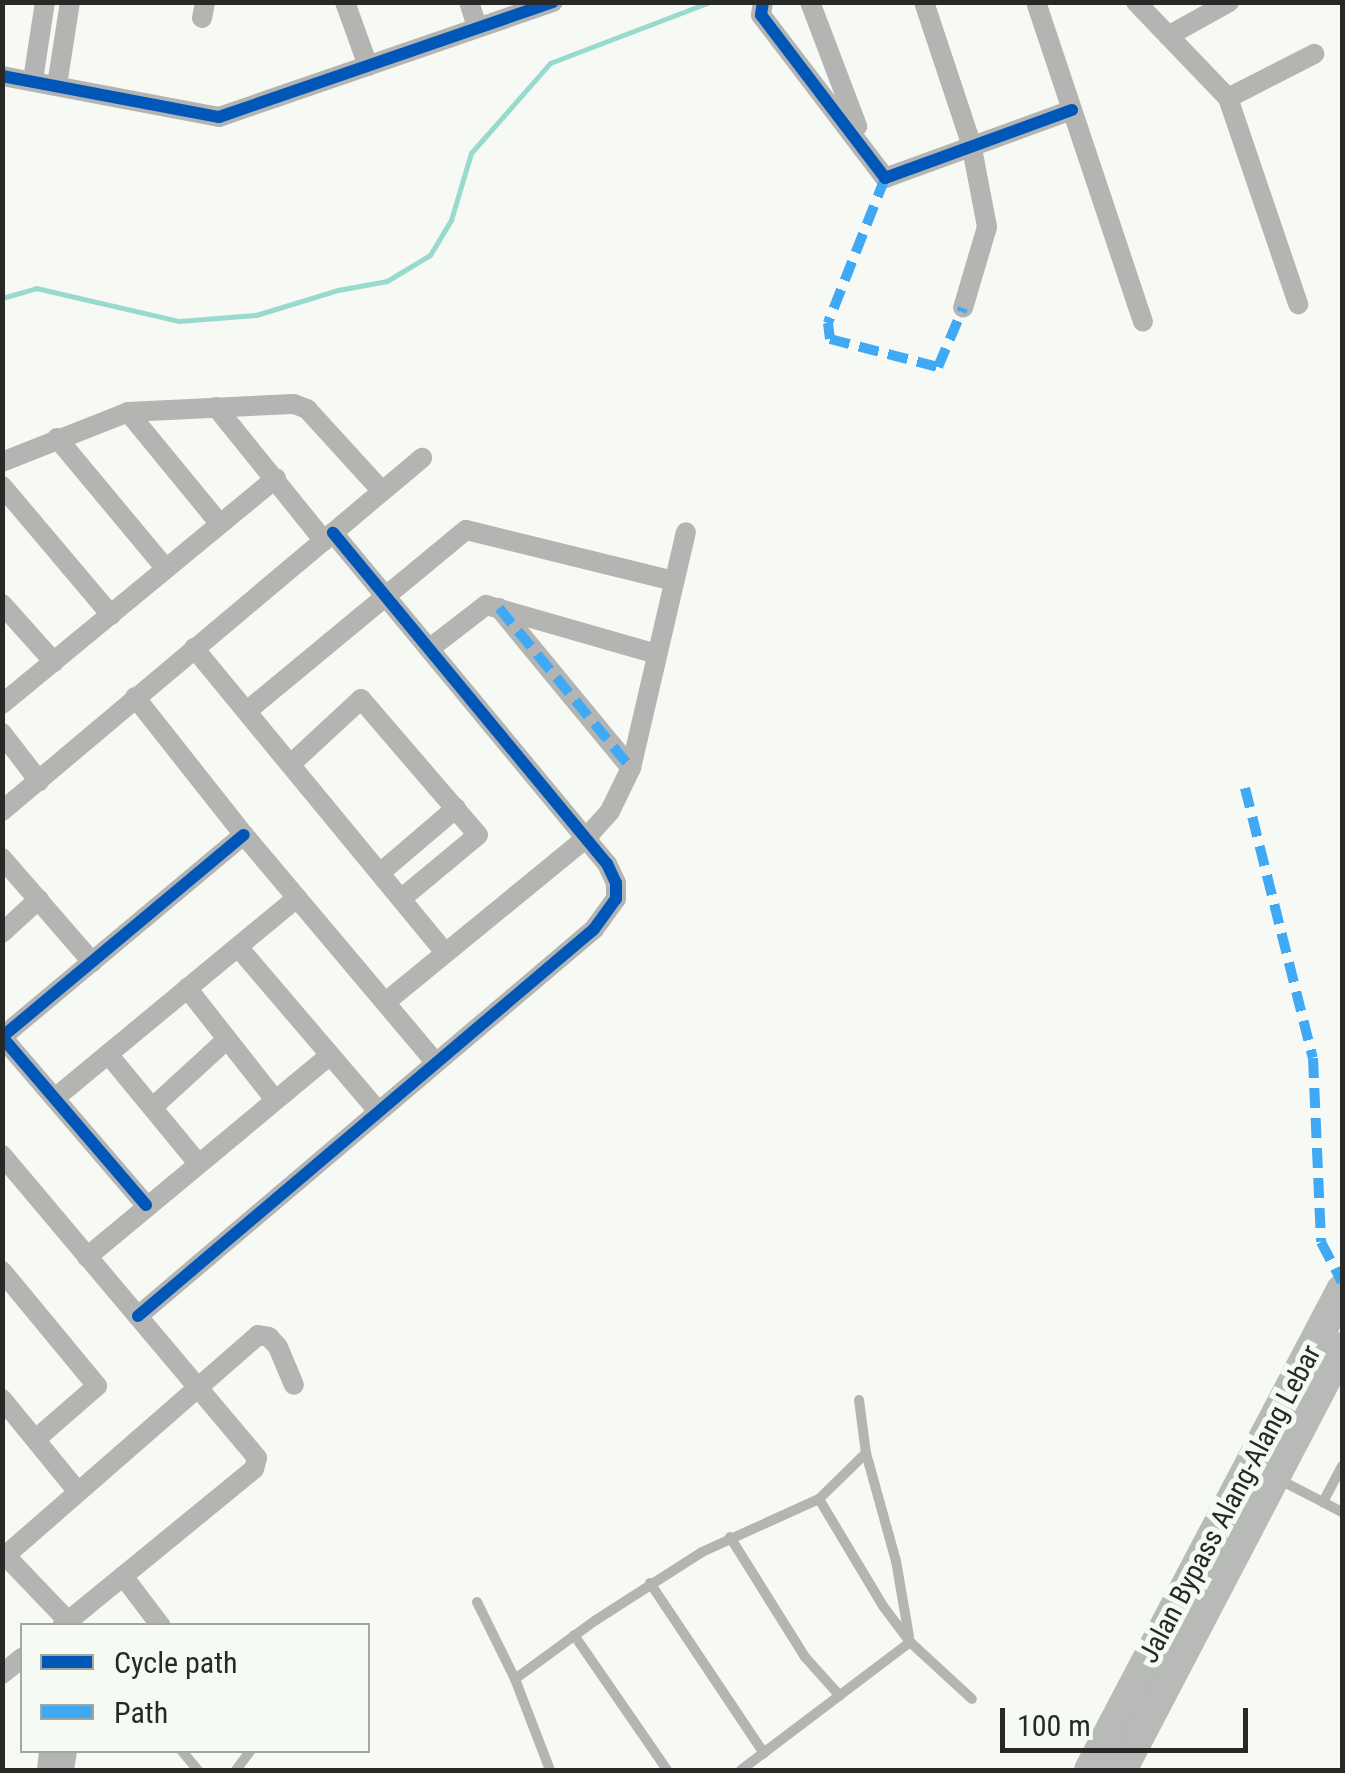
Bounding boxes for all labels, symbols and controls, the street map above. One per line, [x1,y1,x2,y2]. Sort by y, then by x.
street label: Jalan Bypass Alang-Alang Lebar [1132,1339,1328,1669]
legend [20,1623,370,1753]
text: Cycle path [114,1645,238,1680]
scale bar [1005,1688,1252,1750]
text: Path [114,1695,168,1730]
text: 100 m [1017,1708,1091,1743]

